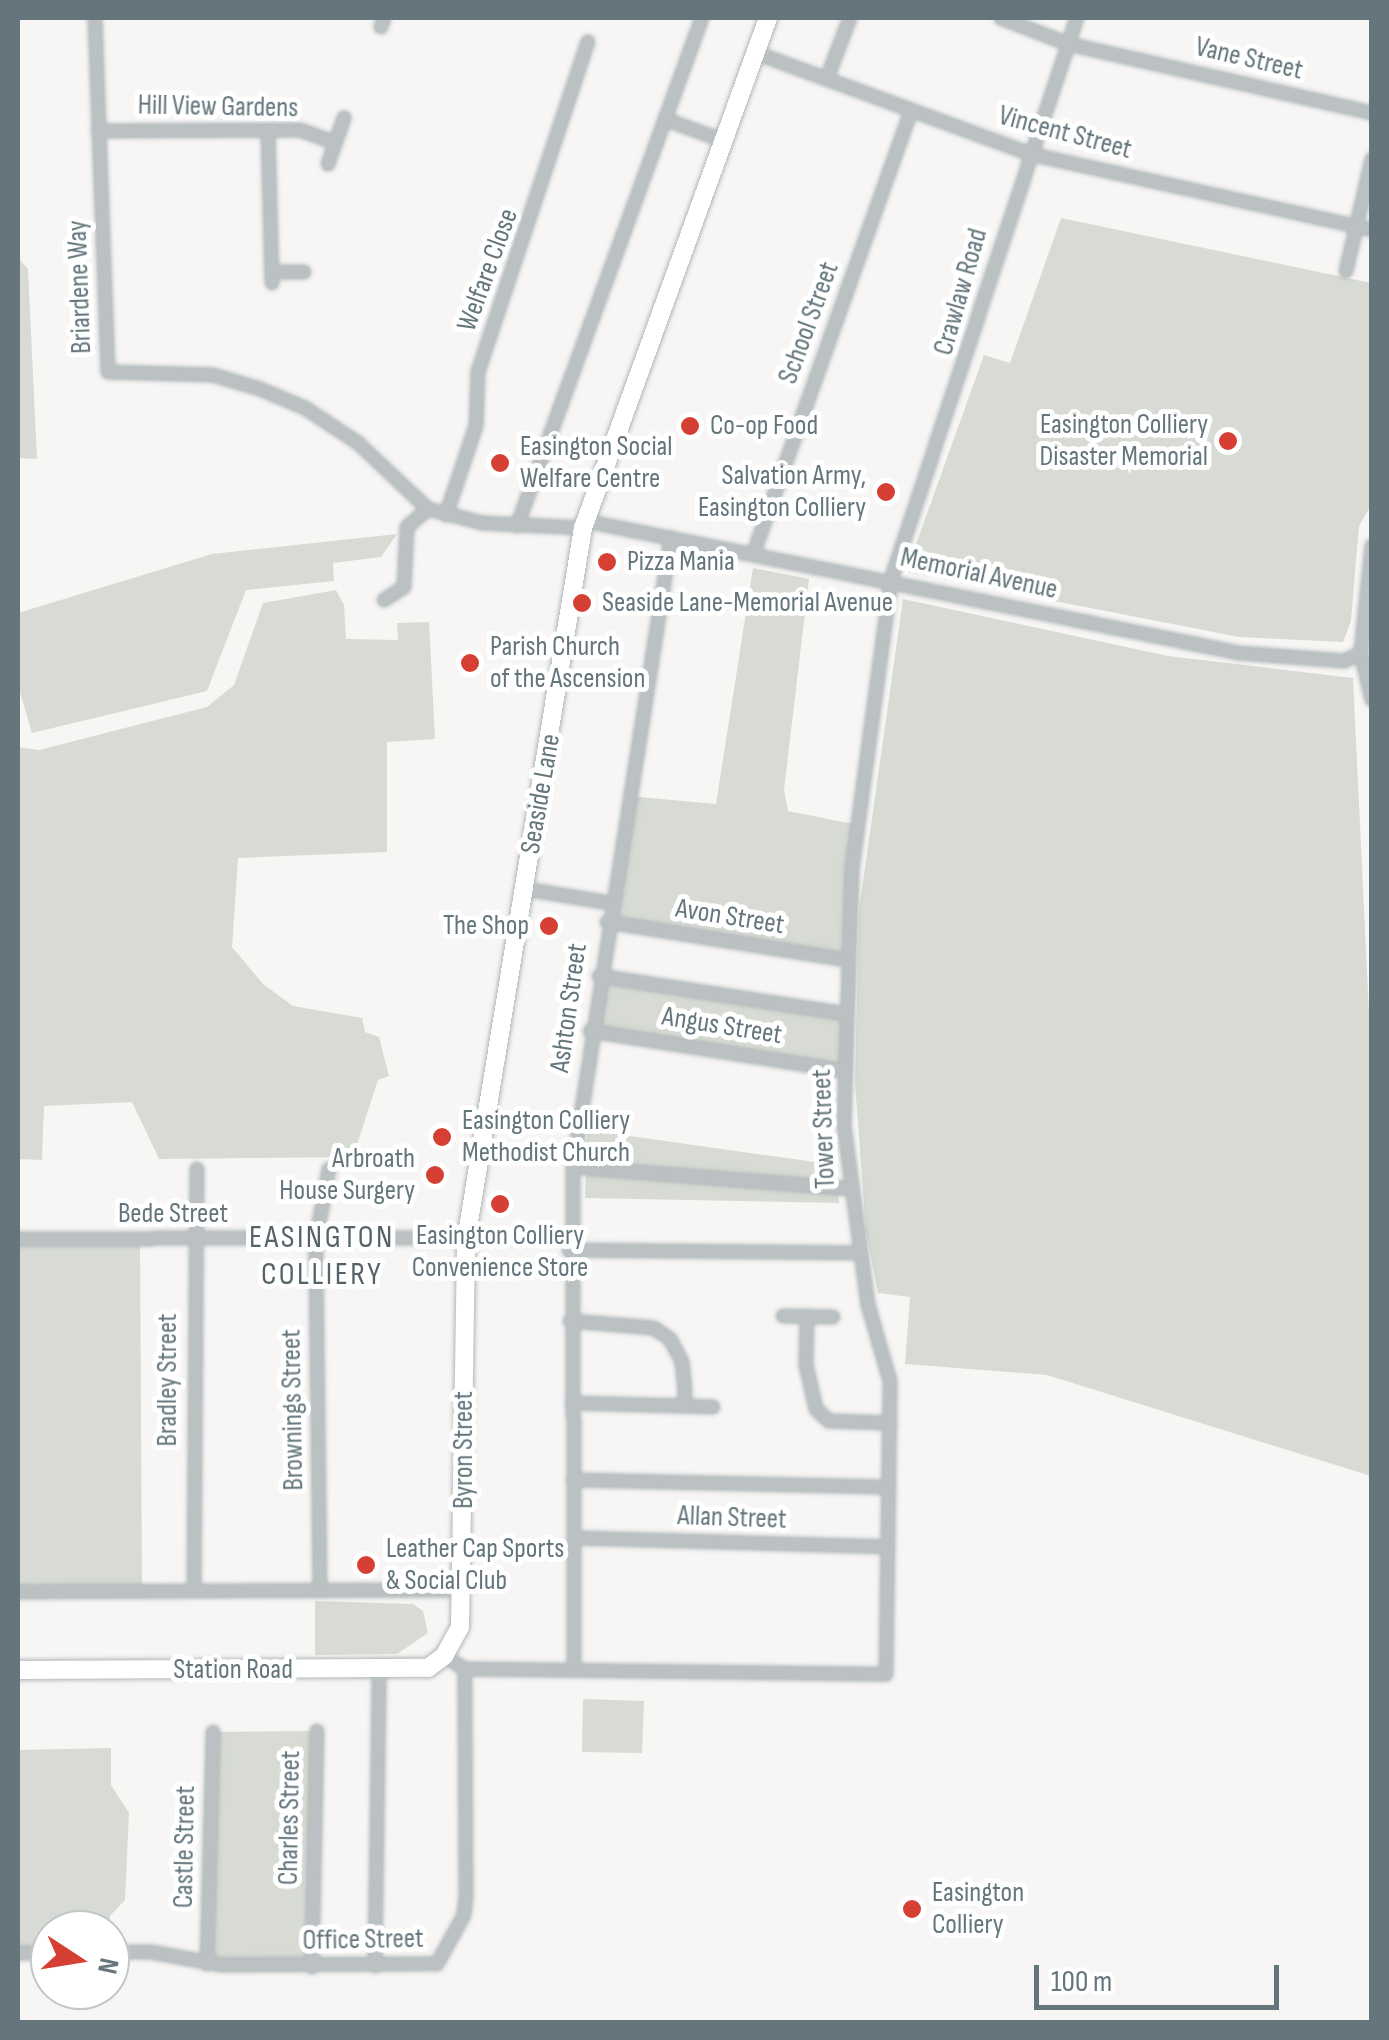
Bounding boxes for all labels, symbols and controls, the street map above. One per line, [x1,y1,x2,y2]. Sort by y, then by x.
street label: Vane Street [1192,30,1306,88]
street label: Hill View Gardens [137,89,299,125]
street label: Vincent Street [995,99,1135,167]
street label: Welfare Close [450,204,526,336]
street label: Briardene Way [61,220,99,354]
street label: Crawlaw Road [927,225,995,359]
street label: School Street [771,258,847,388]
place label: Easington Colliery Disaster Memorial [1039,408,1208,474]
place label: Co-op Food [710,409,818,443]
marker: Co-op Food [679,415,701,437]
place label: Easington Social Welfare Centre [520,430,673,496]
marker: Easington Colliery Disaster Memorial [1217,430,1239,452]
marker: Easington Social Welfare Centre [489,452,511,474]
place label: Salvation Army, Easington Colliery [698,459,866,525]
marker: Salvation Army, Easington Colliery [875,481,897,503]
street label: Memorial Avenue [897,541,1061,607]
place label: Pizza Mania [627,545,735,579]
marker: Pizza Mania [596,551,618,573]
place label: Seaside Lane-Memorial Avenue [602,586,893,620]
marker: Seaside Lane-Memorial Avenue [571,592,593,614]
place label: Parish Church of the Ascension [490,630,646,696]
marker: Parish Church of the Ascension [459,652,481,674]
street label: Seaside Lane [514,731,568,857]
street label: Avon Street [673,892,787,942]
place label: The Shop [443,909,529,943]
marker: The Shop [538,915,560,937]
street label: Ashton Street [543,941,595,1075]
street label: Angus Street [660,1000,784,1052]
street label: Tower Street [805,1069,843,1189]
place label: Easington Colliery Methodist Church [462,1104,630,1170]
marker: Easington Colliery Methodist Church [431,1126,453,1148]
place label: Arbroath House Surgery [279,1142,415,1208]
marker: Arbroath House Surgery [424,1164,446,1186]
marker: Easington Colliery Convenience Store [489,1193,511,1215]
street label: Bede Street [118,1197,228,1231]
place label: Easington Colliery Convenience Store [412,1219,588,1285]
district label: EASINGTON COLLIERY [249,1220,395,1295]
street label: Bradley Street [151,1313,185,1447]
street label: Brownings Street [275,1329,311,1491]
street label: Byron Street [447,1391,481,1509]
street label: Allan Street [677,1499,787,1537]
place label: Leather Cap Sports & Social Club [386,1532,564,1598]
marker: Leather Cap Sports & Social Club [355,1554,377,1576]
street label: Station Road [173,1653,293,1687]
street label: Charles Street [272,1751,308,1885]
street label: Castle Street [167,1785,203,1909]
place label: Easington Colliery [932,1876,1024,1942]
marker: Easington Colliery [901,1898,923,1920]
north arrow [30,1910,130,2010]
street label: Office Street [302,1922,424,1958]
scale bar [1039,1945,1284,2007]
text: N [90,1955,126,1977]
text: 100 m [1051,1964,1112,2000]

